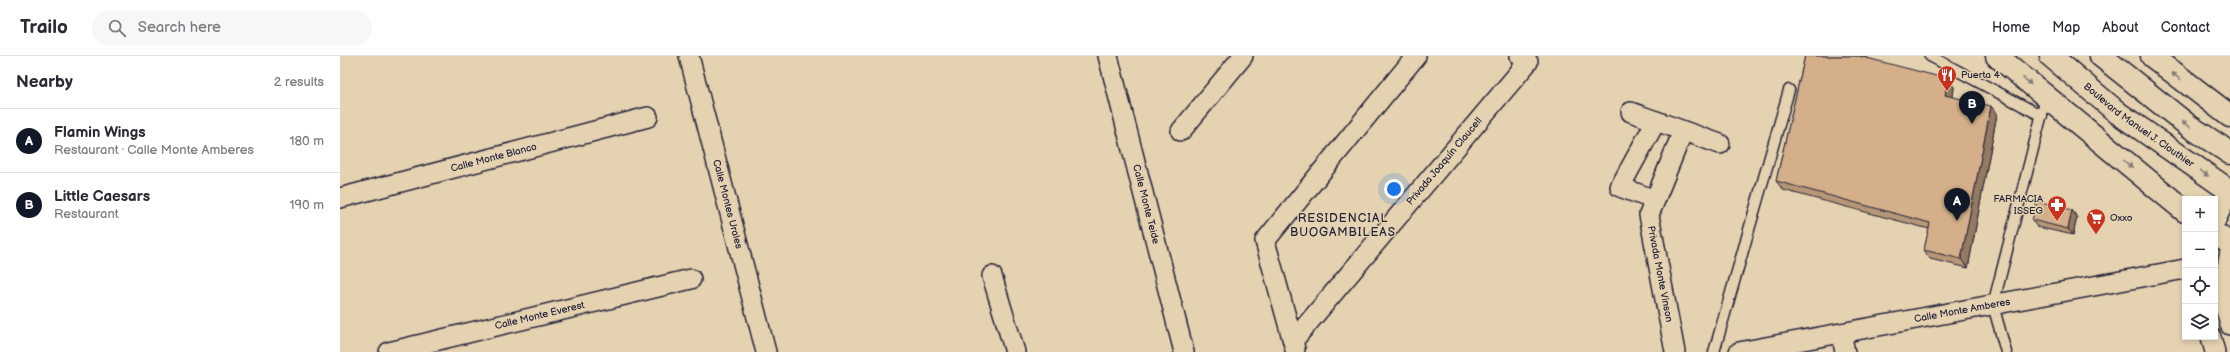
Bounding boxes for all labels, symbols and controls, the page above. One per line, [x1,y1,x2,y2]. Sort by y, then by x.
search box [92,10,372,46]
text: Trailo [20,16,68,39]
icon: search [106,17,128,39]
text: Search here [138,18,221,37]
text: Home [1992,19,2030,36]
text: Map [2052,19,2080,36]
text: About [2102,19,2139,36]
text: Contact [2161,19,2210,36]
restaurant icon: Puerta 4 [1936,64,1958,92]
place label: Puerta 4 [1961,69,2000,81]
one-way arrow [2171,71,2182,80]
text: Nearby [16,72,73,92]
text: 2 results [274,74,324,90]
one-way arrow [2022,77,2032,86]
street label: Boulevard Manuel J. Clouthier [2081,80,2197,170]
pin: B [1959,91,1985,124]
street label: Privada Joaquín Claucell [1404,115,1485,207]
one-way arrow [2180,119,2191,128]
text: Flamin Wings [54,123,146,142]
text: A [25,133,33,149]
text: 180 m [289,133,324,149]
street label: Calle Monte Blanco [449,140,538,175]
text: Restaurant · Calle Monte Amberes [54,142,254,158]
street label: Calle Montes Urales [710,158,745,250]
one-way arrow [2122,159,2133,168]
street label: Calle Monte Teide [1130,163,1162,245]
one-way arrow [2199,169,2209,177]
your location [1384,179,1404,199]
text: Little Caesars [54,187,150,206]
pin: A [1944,188,1970,221]
place label: FARMACIA ISSEG [1994,193,2044,217]
pharmacy icon: FARMACIA ISSEG [2046,194,2068,222]
map controls [2182,196,2218,340]
button: + [2182,196,2218,232]
text: B [24,197,34,213]
text: 190 m [290,197,324,213]
text: Restaurant [54,206,119,222]
supermarket icon: Oxxo [2085,207,2107,235]
district label: RESIDENCIAL BUOGAMBILEAS [1290,211,1396,240]
place label: Oxxo [2110,212,2133,224]
street label: Privada Monte Vinson [1645,225,1675,324]
button: − [2182,232,2218,268]
button: locate [2182,268,2218,304]
street label: Calle Monte Amberes [1913,296,2011,325]
street label: Calle Monte Everest [494,299,586,332]
button: layers [2182,304,2218,340]

